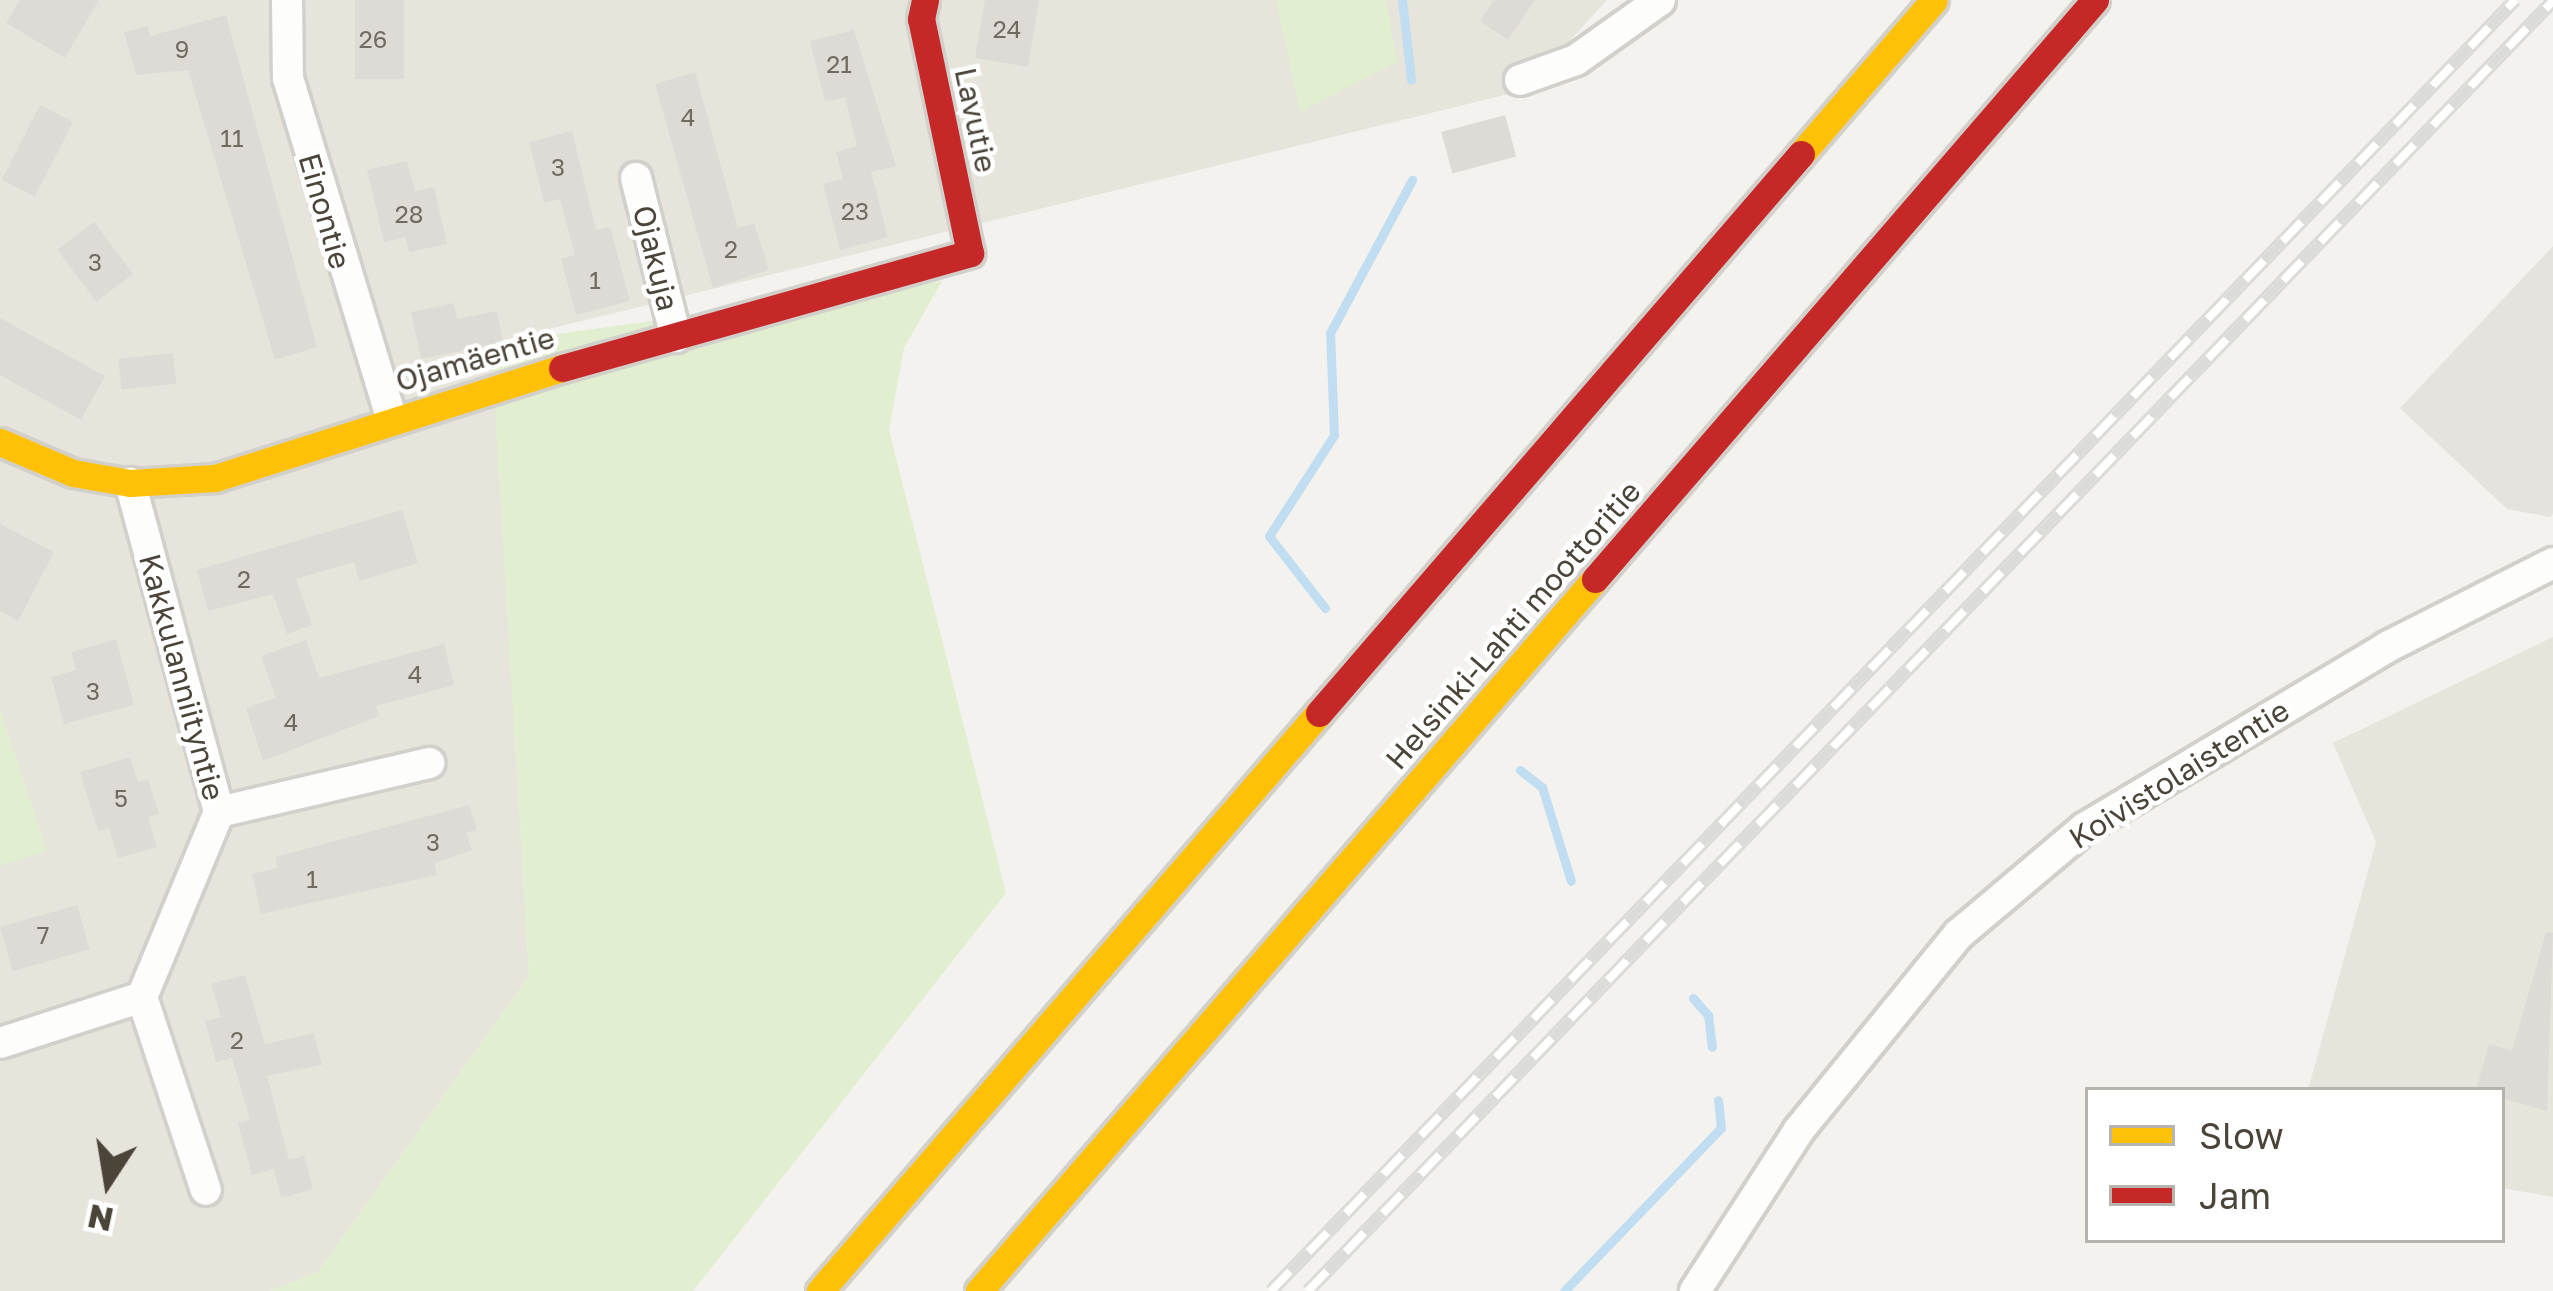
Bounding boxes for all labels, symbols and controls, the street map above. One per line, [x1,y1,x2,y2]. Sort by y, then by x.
house number: 24 [993,15,1021,43]
house number: 26 [359,25,387,53]
house number: 9 [175,35,189,63]
house number: 21 [826,50,852,78]
street label: Lavutie [947,64,1005,176]
house number: 4 [681,103,695,131]
house number: 11 [220,124,244,152]
street label: Einontie [291,149,359,273]
house number: 3 [551,153,565,181]
house number: 23 [841,197,869,225]
house number: 28 [395,200,423,228]
street label: Ojakuja [626,202,686,314]
house number: 2 [724,235,738,263]
house number: 3 [88,248,102,276]
house number: 1 [589,266,601,294]
street label: Ojamäentie [391,319,559,399]
street label: Helsinki-Lahti moottoritie [1378,474,1648,776]
street label: Kakkulanniityntie [132,550,232,804]
house number: 2 [237,565,251,593]
house number: 4 [408,660,422,688]
house number: 3 [86,677,100,705]
street label: Koivistolaistentie [2062,692,2296,856]
house number: 4 [284,708,298,736]
house number: 5 [114,784,128,812]
house number: 3 [426,828,440,856]
house number: 1 [306,865,318,893]
house number: 7 [37,921,49,949]
house number: 2 [230,1026,244,1054]
legend [2085,1087,2505,1243]
text: Slow [2199,1114,2284,1157]
north arrow [48,1123,168,1243]
text: Jam [2199,1174,2271,1217]
text: N [84,1197,117,1240]

